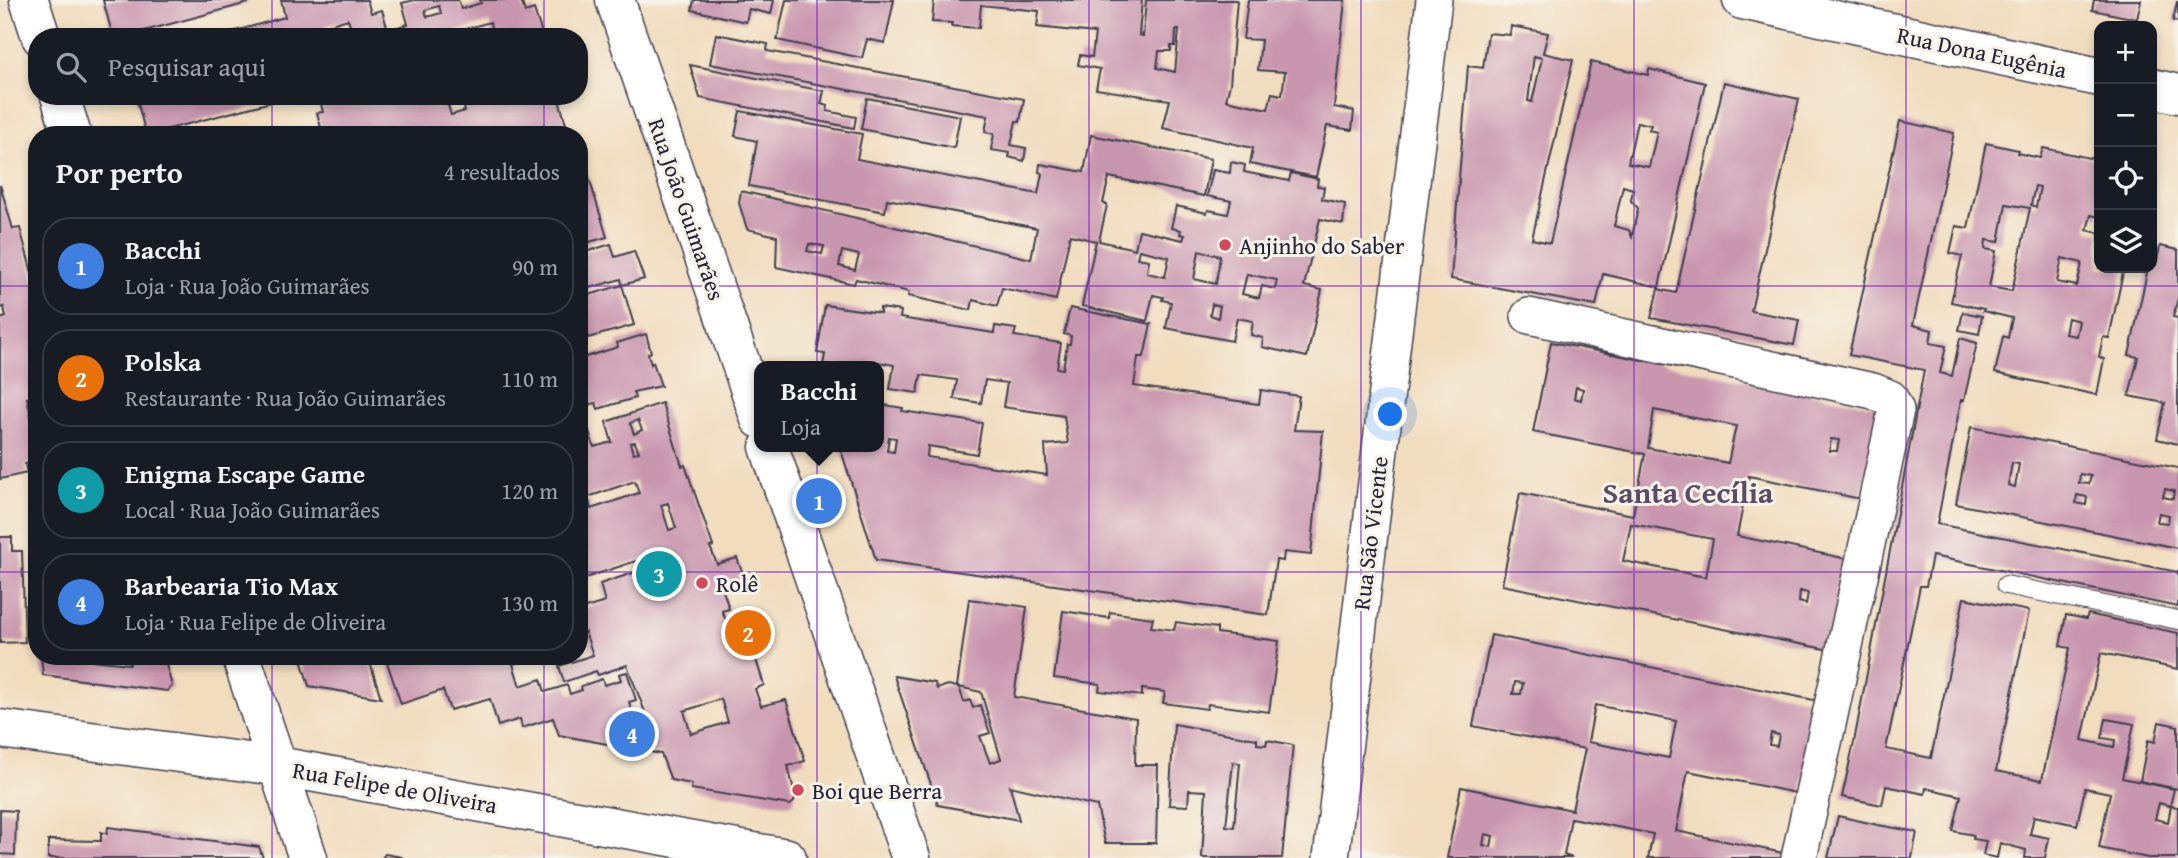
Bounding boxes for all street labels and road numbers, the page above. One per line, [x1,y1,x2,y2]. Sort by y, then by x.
street label: Rua Dona Eugênia [1894,18,2070,86]
street label: Rua João Guimarães [640,113,734,305]
street label: Rua São Vicente [1344,454,1396,612]
street label: Rua Felipe de Oliveira [290,753,500,821]

